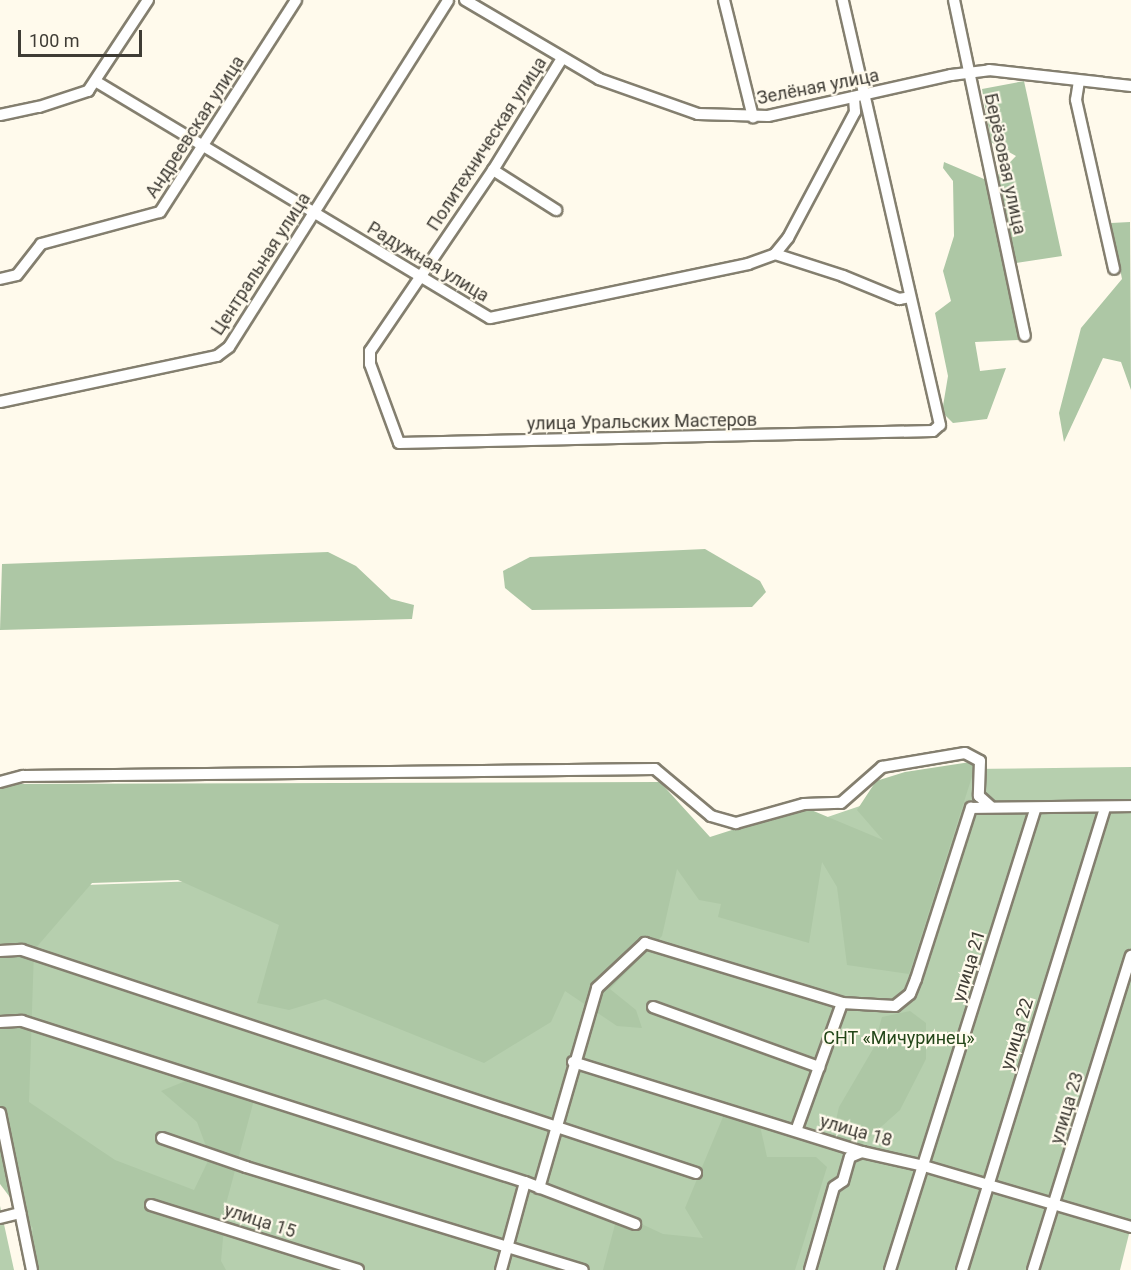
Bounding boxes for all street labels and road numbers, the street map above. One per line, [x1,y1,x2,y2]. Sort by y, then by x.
street label: Андреевская улица [141,52,249,202]
street label: Политехническая улица [423,53,551,235]
street label: Зелёная улица [755,65,881,109]
street label: Берёзовая улица [979,91,1031,237]
street label: Центральная улица [207,189,315,339]
street label: Радужная улица [363,217,493,307]
street label: улица Уральских Мастеров [527,409,757,435]
street label: улица 21 [948,927,990,1005]
street label: улица 22 [996,995,1038,1073]
street label: улица 23 [1046,1069,1088,1147]
street label: улица 18 [817,1110,895,1152]
street label: улица 15 [221,1199,299,1243]

